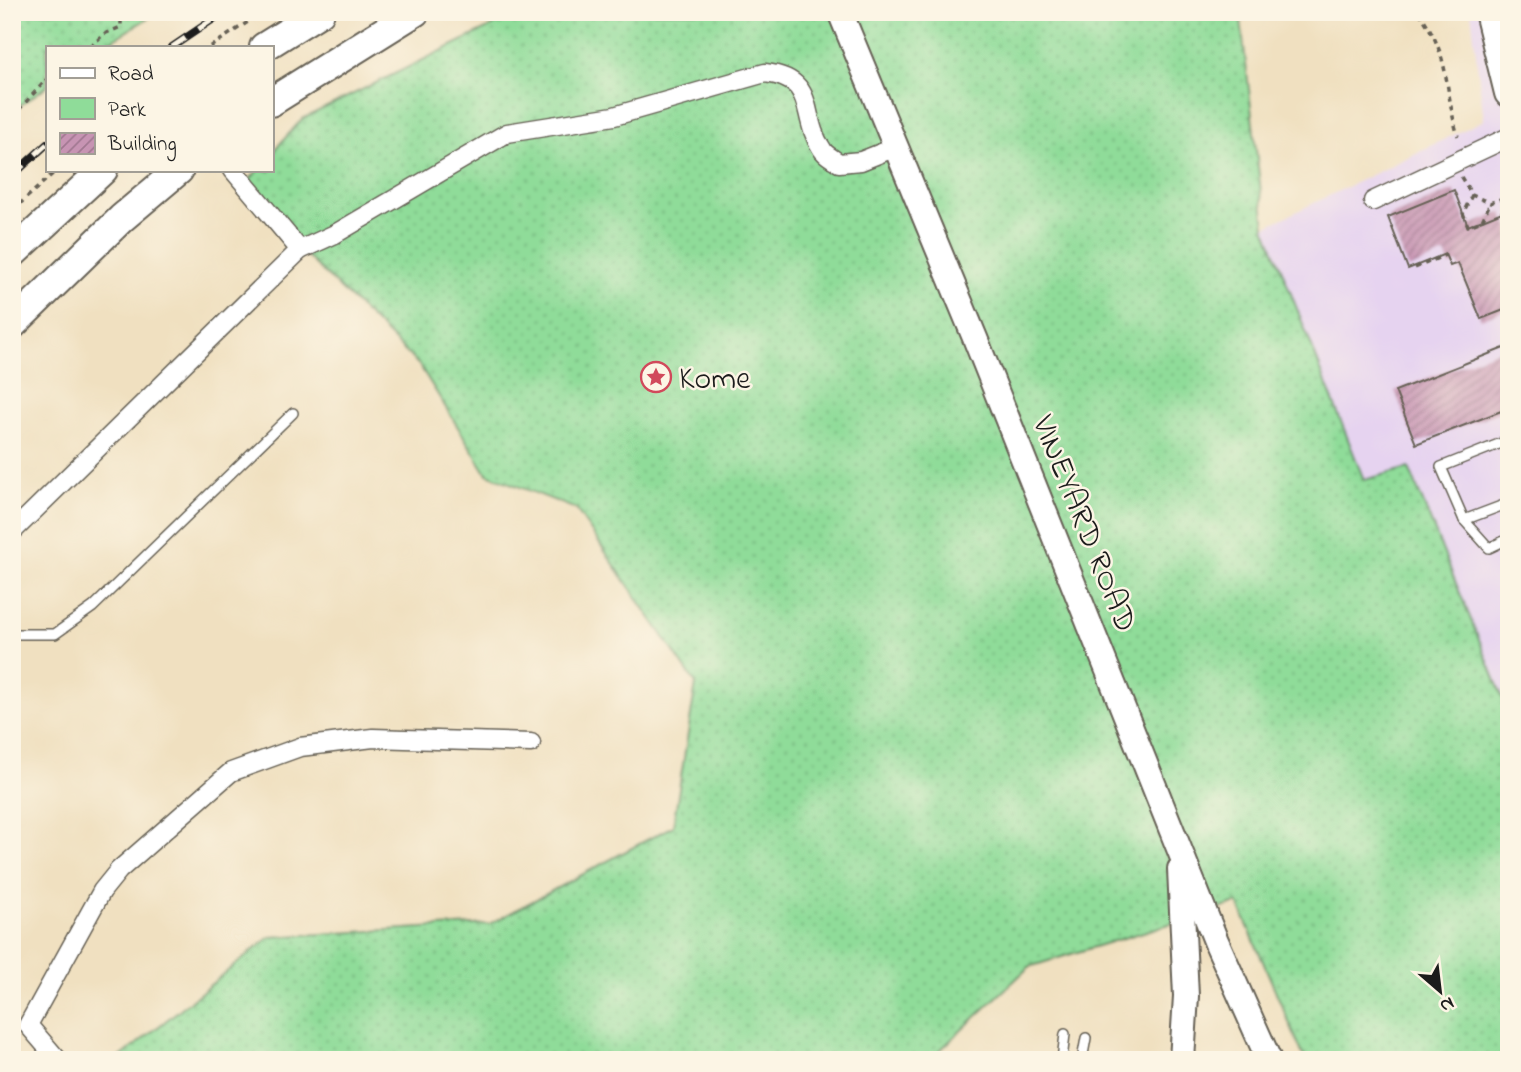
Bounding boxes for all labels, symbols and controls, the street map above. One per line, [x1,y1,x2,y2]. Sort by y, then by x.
legend [46,46,273,172]
text: Road [108,60,154,90]
text: Park [108,96,147,126]
text: Building [107,130,177,162]
place label: Kome [679,357,751,404]
place icon: Kome [639,360,673,394]
street label: VINEYARD ROAD [1018,408,1148,639]
north arrow [1406,956,1476,1026]
text: N [1435,989,1459,1019]

